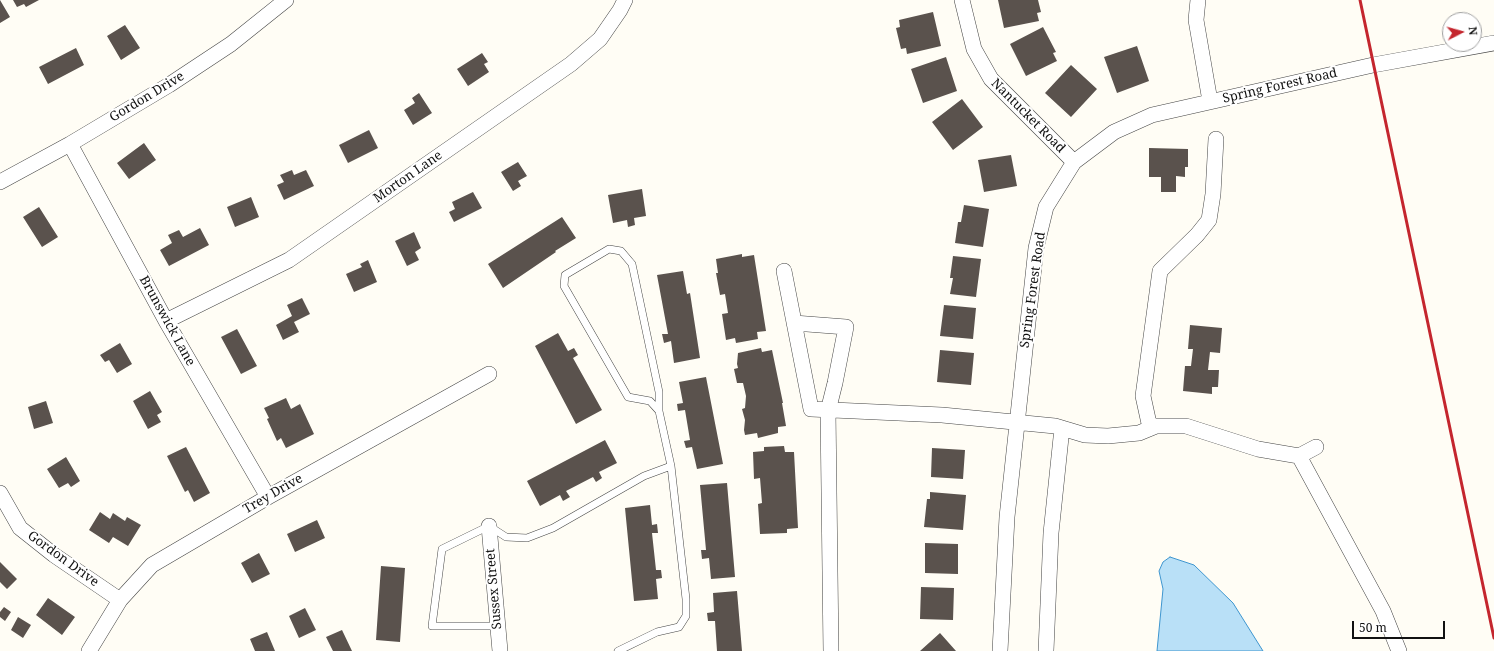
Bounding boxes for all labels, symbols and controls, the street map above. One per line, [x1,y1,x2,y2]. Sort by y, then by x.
north arrow [1442,12,1482,52]
text: N [1466,26,1481,36]
street label: Spring Forest Road [1221,65,1339,107]
street label: Gordon Drive [107,69,187,125]
street label: Nantucket Road [988,76,1068,156]
street label: Morton Lane [371,148,445,206]
street label: Spring Forest Road [1017,231,1049,349]
street label: Brunswick Lane [136,273,198,369]
street label: Trey Drive [241,471,305,517]
street label: Gordon Drive [24,528,102,590]
street label: Sussex Street [483,548,505,630]
scale bar [1354,613,1447,639]
text: 50 m [1359,619,1387,636]

